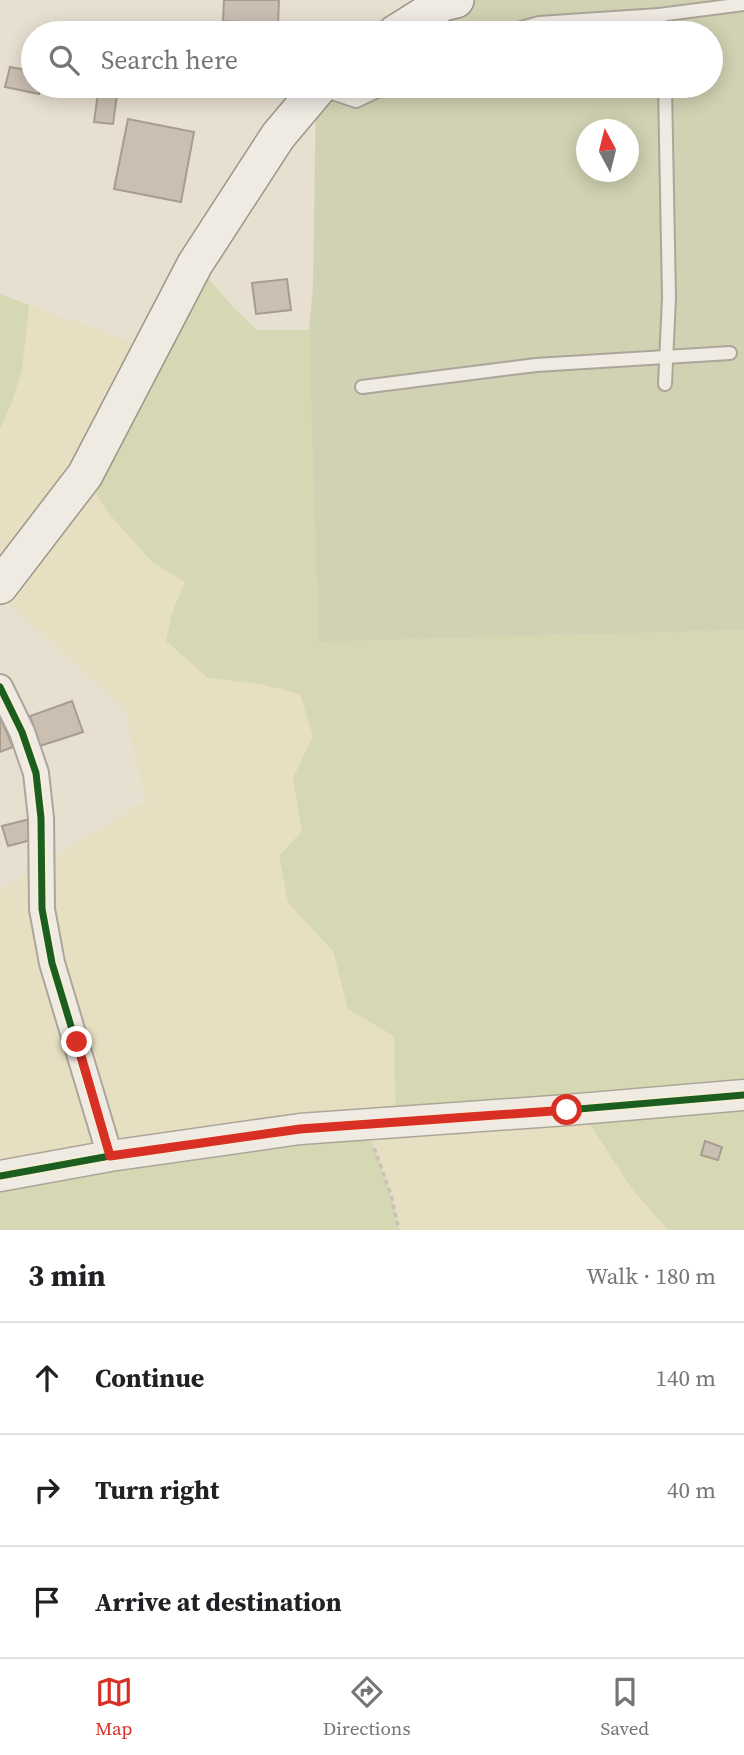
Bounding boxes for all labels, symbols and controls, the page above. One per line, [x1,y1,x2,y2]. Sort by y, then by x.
search box [21,21,723,98]
icon: search [45,41,83,79]
text: Search here [101,42,238,78]
north arrow [576,119,639,182]
route end [61,1026,92,1057]
route start [551,1094,582,1125]
text: 3 min [28,1255,106,1296]
text: Walk · 180 m [586,1260,716,1292]
icon: ahead [28,1359,66,1397]
text: Continue [95,1360,204,1396]
text: 140 m [655,1362,716,1394]
icon: right [28,1471,66,1509]
text: Turn right [95,1472,219,1508]
text: 40 m [667,1474,716,1506]
icon: arrive [28,1583,66,1621]
text: Arrive at destination [95,1584,342,1620]
tab: Map [95,1673,133,1741]
tab: Directions [323,1673,411,1741]
tab: Saved [600,1673,649,1741]

